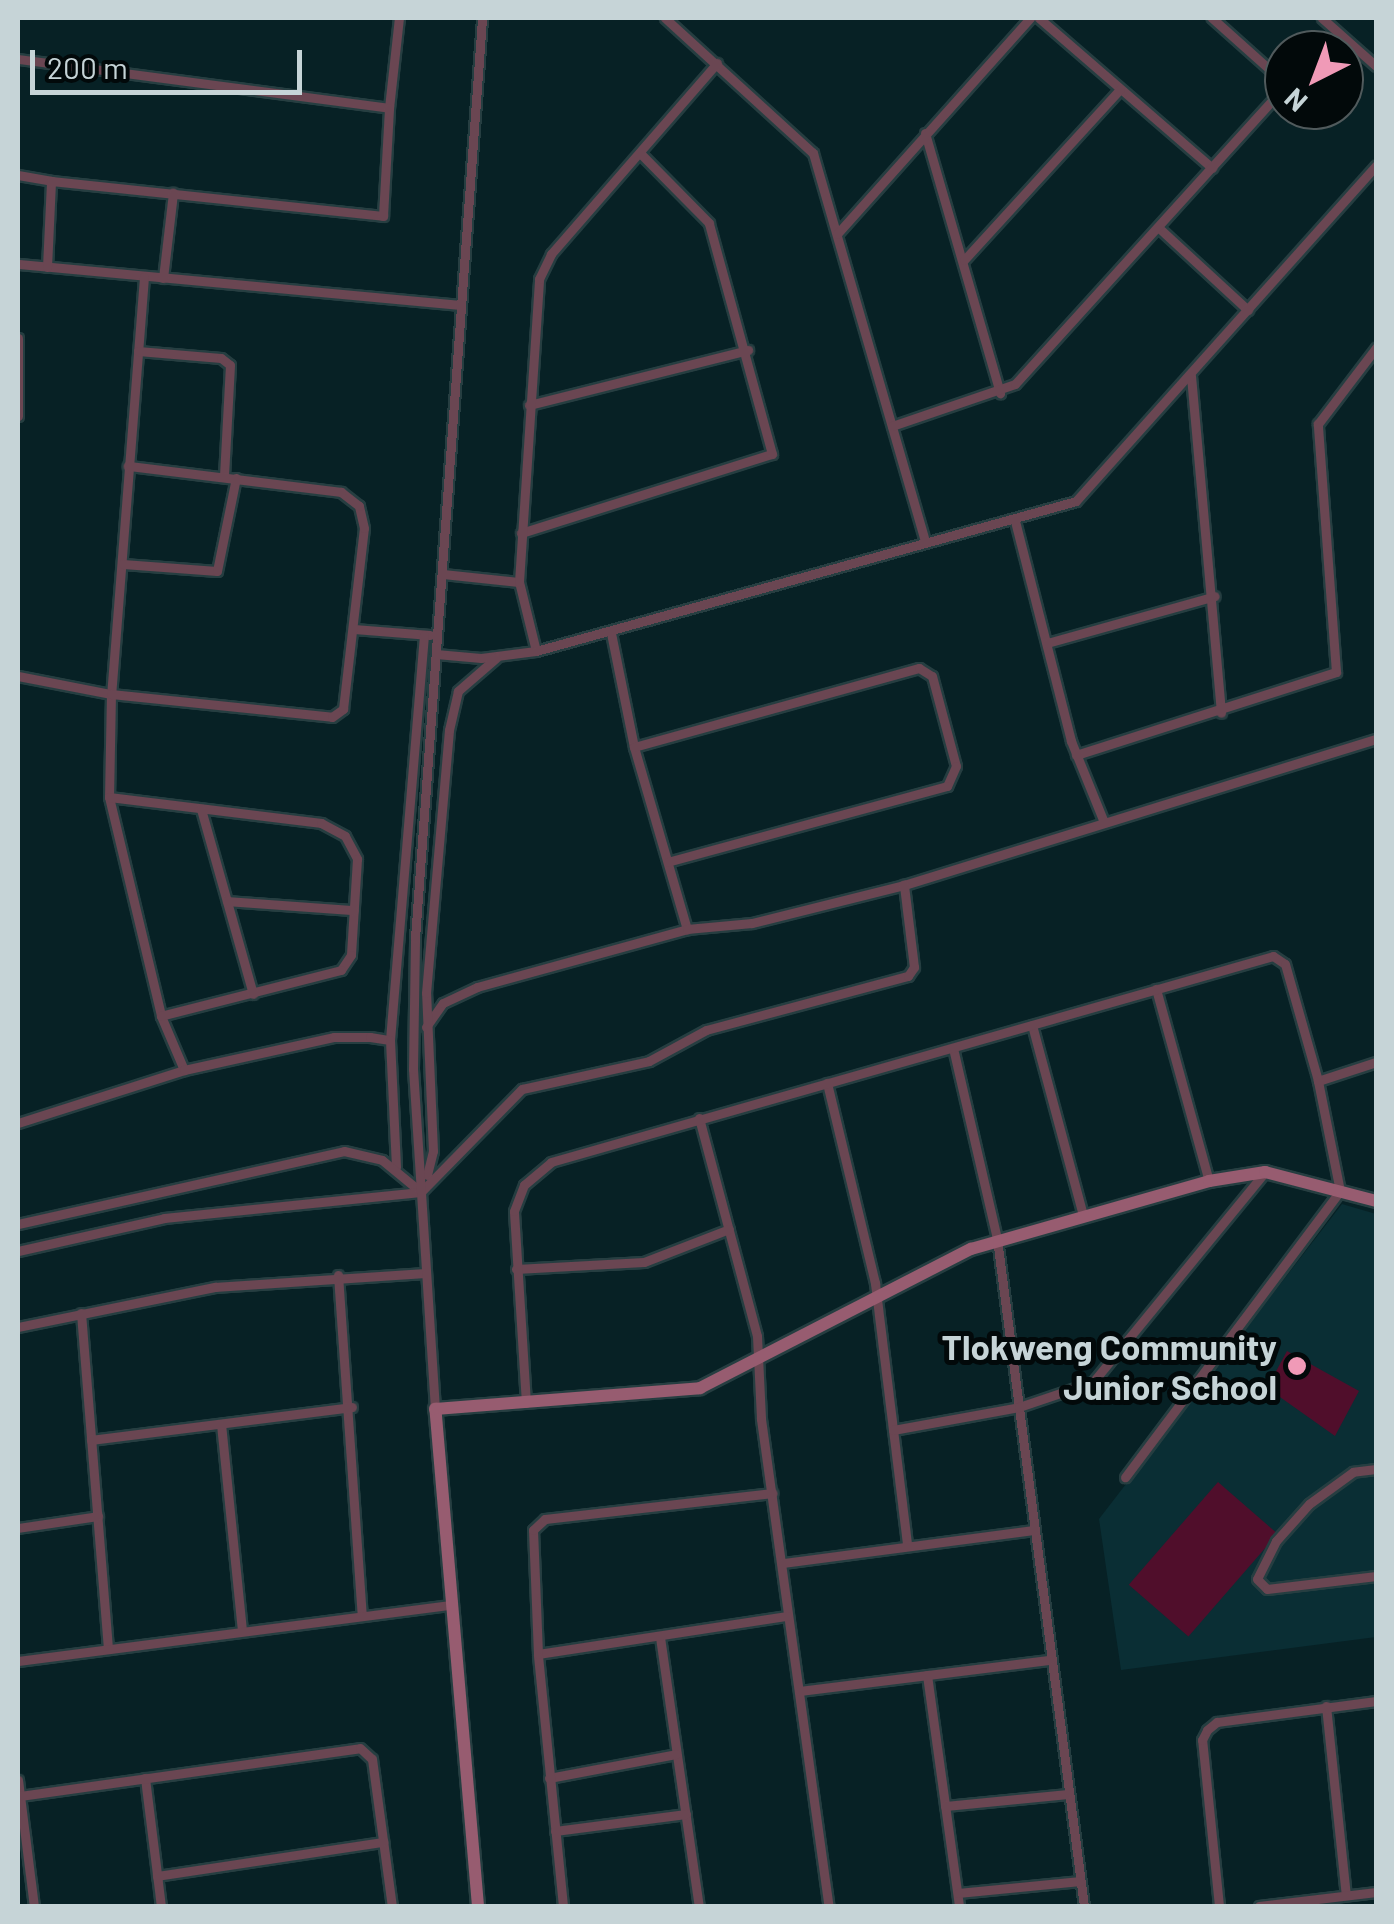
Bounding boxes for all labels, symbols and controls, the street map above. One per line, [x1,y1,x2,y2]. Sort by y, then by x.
scale bar [35,30,308,92]
north arrow [1264,30,1364,130]
text: 200 m [47,49,128,85]
text: N [1277,82,1314,120]
place label: Tlokweng Community Junior School [942,1325,1277,1407]
marker: Tlokweng Community Junior School [1286,1355,1308,1377]

